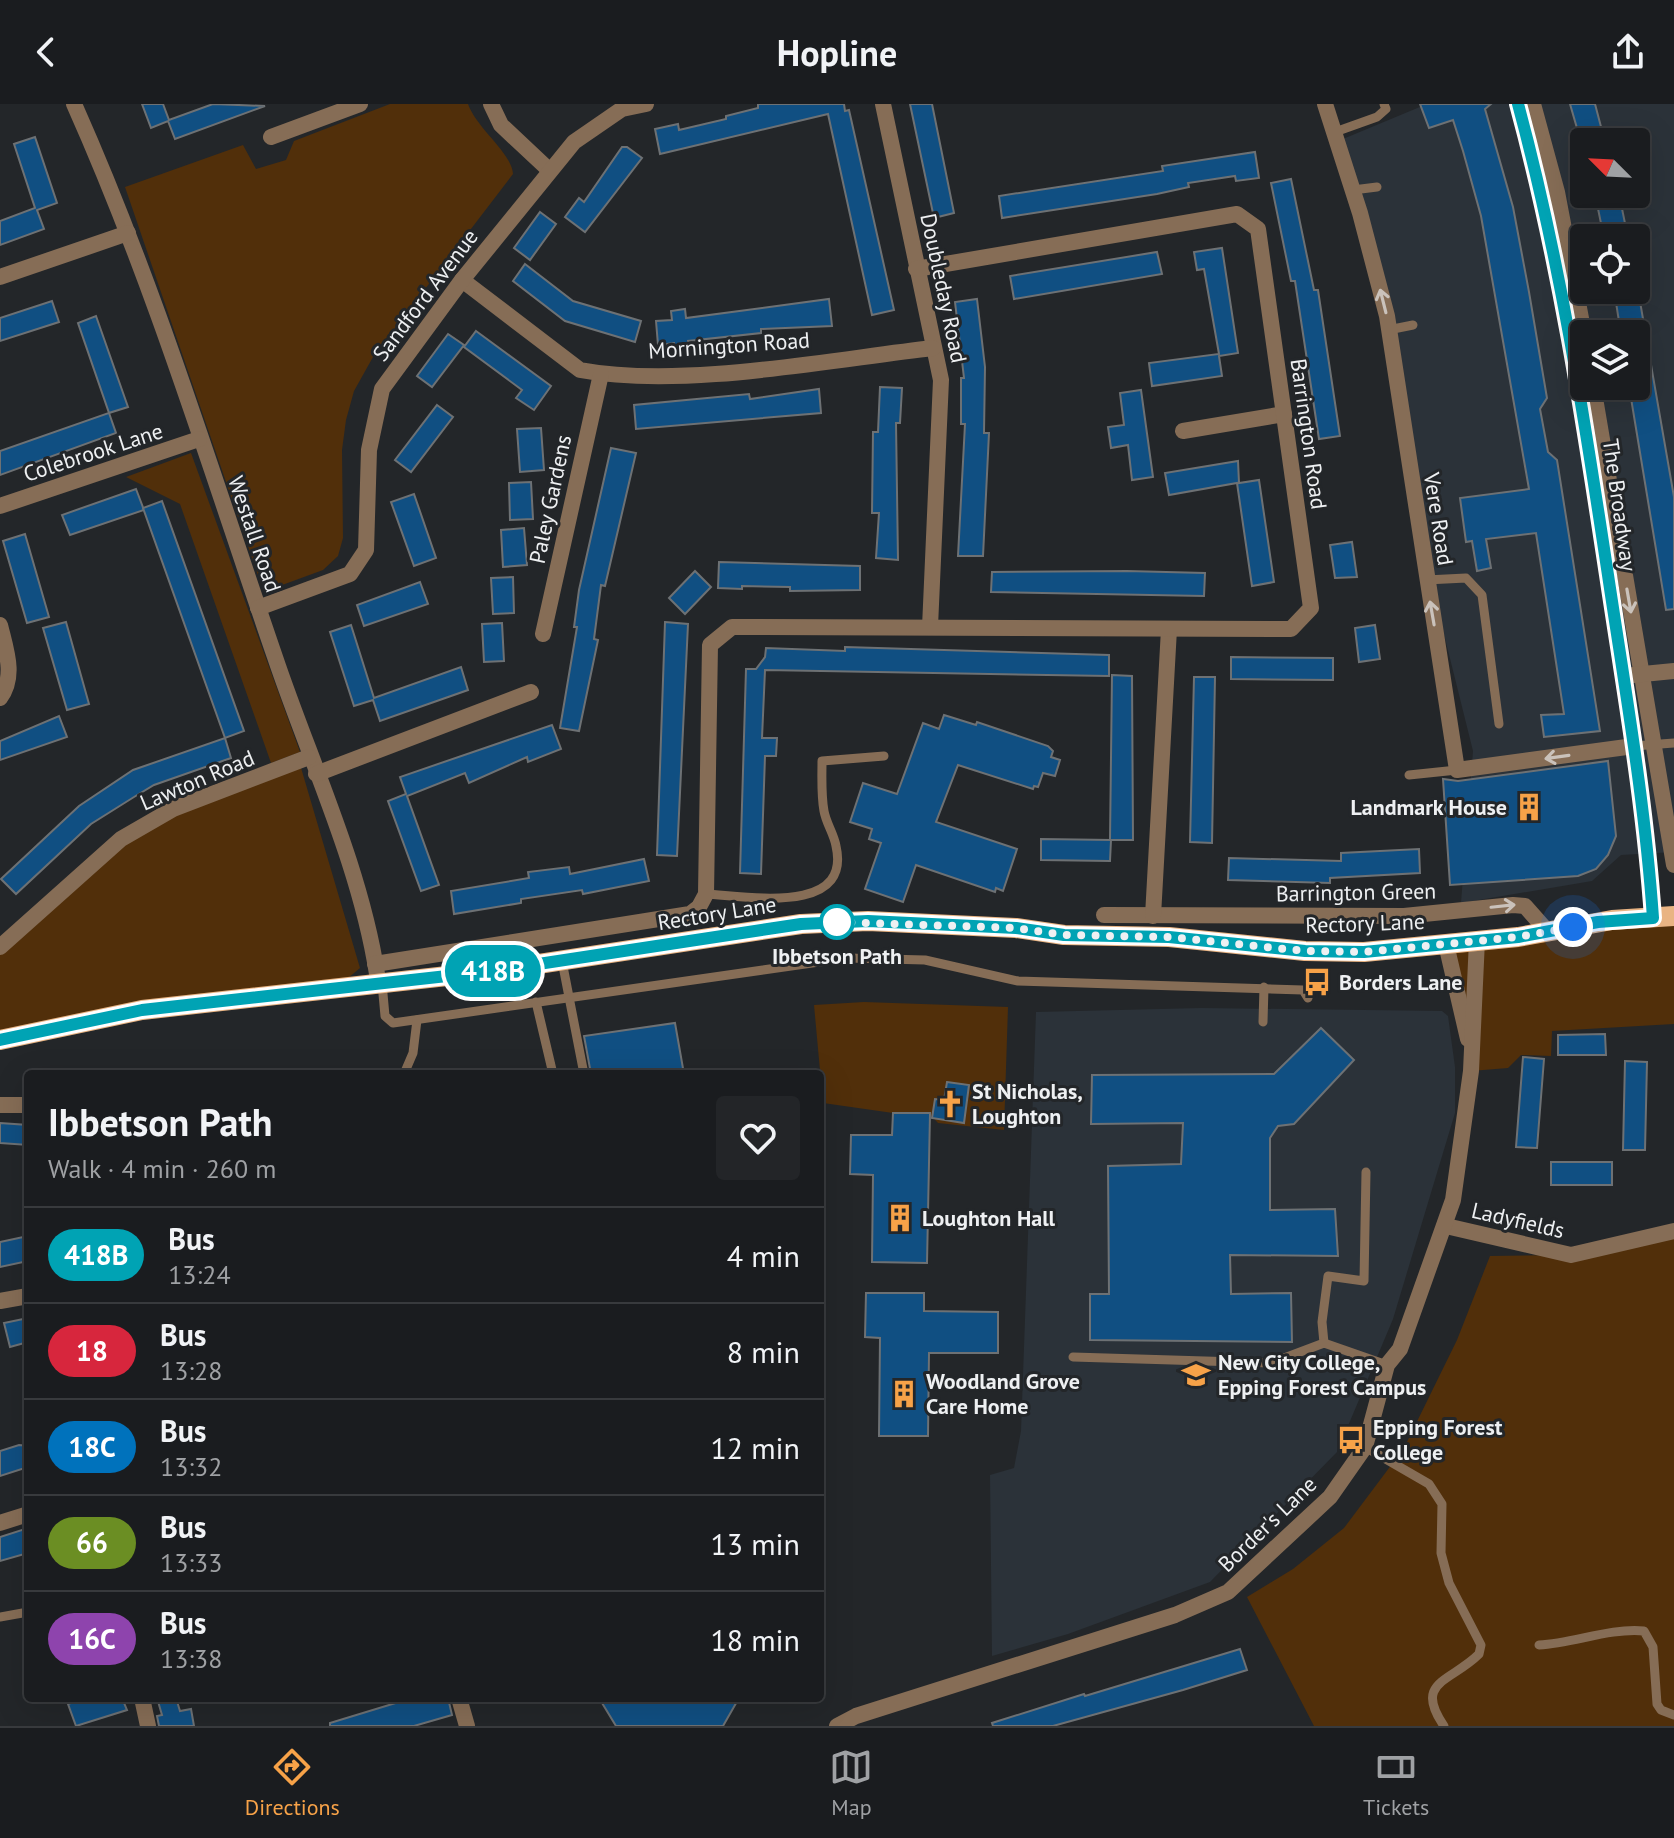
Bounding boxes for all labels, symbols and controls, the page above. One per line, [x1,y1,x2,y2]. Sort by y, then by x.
text: Hopline [777,29,897,76]
icon: back [24,30,68,74]
icon: share [1606,30,1650,74]
north arrow [1570,128,1650,208]
map controls [1570,128,1650,400]
street label: Doubleday Road [914,211,974,365]
street label: Sandford Avenue [366,223,484,367]
button: locate [1570,224,1650,304]
one-way arrow [1374,289,1389,315]
button: layers [1570,320,1650,400]
street label: Mornington Road [647,325,811,365]
street label: Barrington Road [1285,357,1333,511]
street label: Colebrook Lane [20,416,166,488]
street label: Paley Gardens [523,432,577,566]
street label: The Broadway [1597,437,1643,574]
street label: Vere Road [1418,470,1460,567]
street label: Westall Road [222,472,288,596]
one-way arrow [1622,588,1637,613]
one-way arrow [1424,601,1439,626]
street label: Lawton Road [136,743,258,817]
one-way arrow [1545,750,1570,765]
building icon: Landmark House [1514,792,1544,822]
place label: Landmark House [1350,793,1507,821]
street label: Barrington Green [1276,877,1436,907]
street label: Rectory Lane [656,890,778,936]
one-way arrow [1489,899,1516,914]
marker: Ibbetson Path [820,905,854,939]
street label: Rectory Lane [1305,907,1425,939]
your location [1553,907,1593,947]
place label: Ibbetson Path [772,942,902,970]
line badge: 418B [437,945,549,997]
text: 418B [461,952,525,989]
bus stop icon: Borders Lane [1302,967,1332,997]
place label: Borders Lane [1339,968,1463,996]
place label: St Nicholas, Loughton [972,1077,1083,1130]
church icon: St Nicholas, Loughton [935,1089,965,1119]
button: heart [716,1096,800,1180]
text: Ibbetson Path [48,1097,272,1146]
text: Walk · 4 min · 260 m [48,1152,276,1185]
street label: Ladyfields [1469,1196,1567,1244]
building icon: Loughton Hall [885,1203,915,1233]
place label: Loughton Hall [922,1204,1056,1232]
text: Bus [168,1219,215,1258]
text: 418B [64,1236,128,1273]
text: 4 min [727,1236,800,1275]
text: 13:24 [168,1258,231,1291]
text: Bus [160,1315,207,1354]
text: 18 [76,1332,108,1369]
text: 8 min [727,1332,800,1371]
place label: New City College, Epping Forest Campus [1218,1348,1426,1401]
text: 13:28 [160,1354,222,1387]
school or university icon: New City College, Epping Forest Campus [1181,1360,1211,1390]
place label: Woodland Grove Care Home [926,1367,1080,1420]
building icon: Woodland Grove Care Home [889,1379,919,1409]
text: Bus [160,1411,207,1450]
place label: Epping Forest College [1373,1413,1503,1466]
bus stop icon: Epping Forest College [1336,1425,1366,1455]
text: 18C [68,1428,116,1465]
text: 12 min [710,1428,800,1467]
text: 13:32 [160,1450,222,1483]
street label: Border's Lane [1212,1470,1322,1578]
text: Bus [160,1507,207,1546]
text: 66 [76,1524,108,1561]
text: 13 min [710,1524,800,1563]
text: 13:33 [160,1546,222,1579]
text: Bus [160,1603,207,1642]
text: 16C [68,1620,116,1657]
text: 18 min [710,1620,800,1659]
text: 13:38 [160,1642,222,1675]
tab: Directions [245,1745,340,1821]
tab: Map [829,1745,873,1821]
tab: Tickets [1363,1745,1429,1821]

